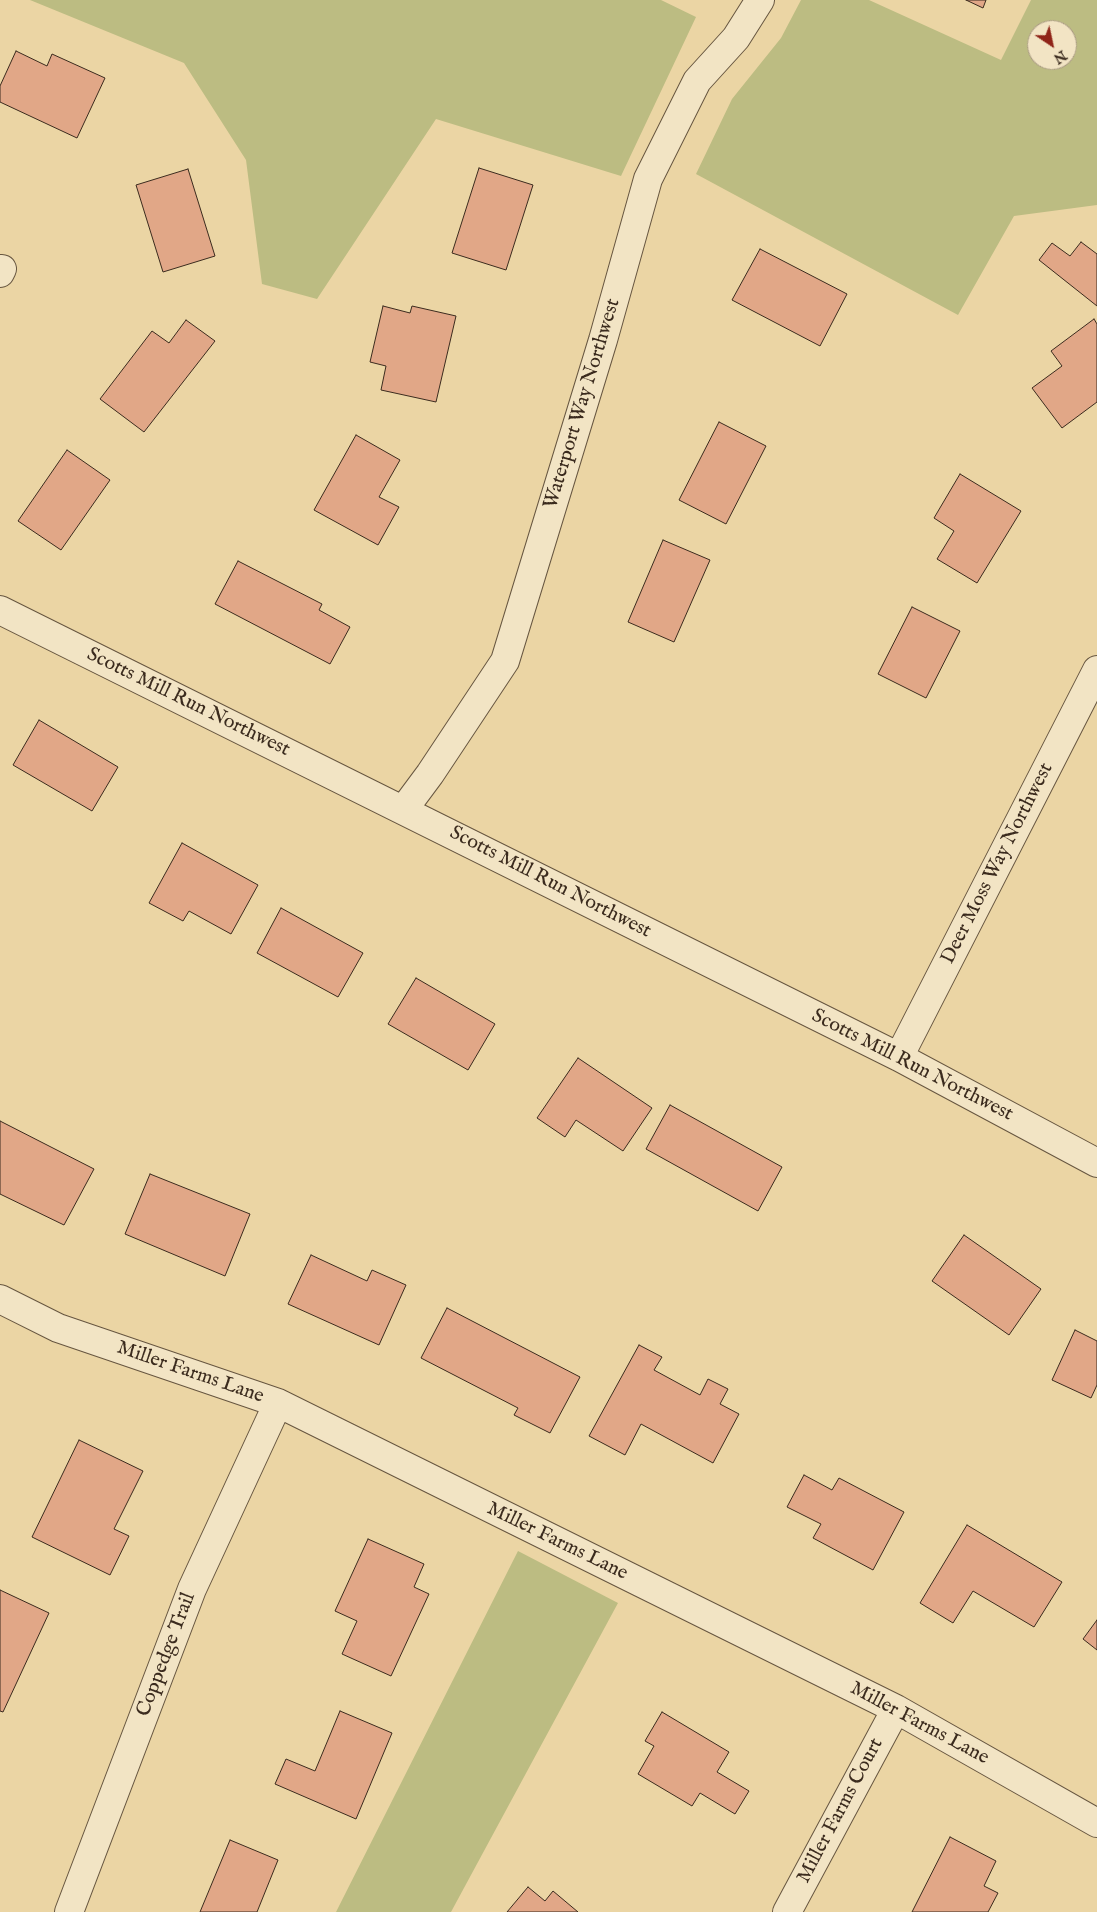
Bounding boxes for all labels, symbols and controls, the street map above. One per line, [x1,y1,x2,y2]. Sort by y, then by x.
north arrow [1027,20,1077,70]
text: N [1050,46,1070,67]
street label: Waterport Way Northwest [540,296,626,512]
street label: Scotts Mill Run Northwest [83,643,293,763]
street label: Deer Moss Way Northwest [937,759,1059,969]
street label: Scotts Mill Run Northwest [445,822,655,944]
street label: Scotts Mill Run Northwest [807,1005,1017,1127]
street label: Miller Farms Lane [113,1337,267,1409]
street label: Miller Farms Lane [483,1497,631,1587]
street label: Coppedge Trail [132,1590,202,1720]
street label: Miller Farms Lane [845,1677,993,1771]
street label: Miller Farms Court [793,1734,889,1888]

